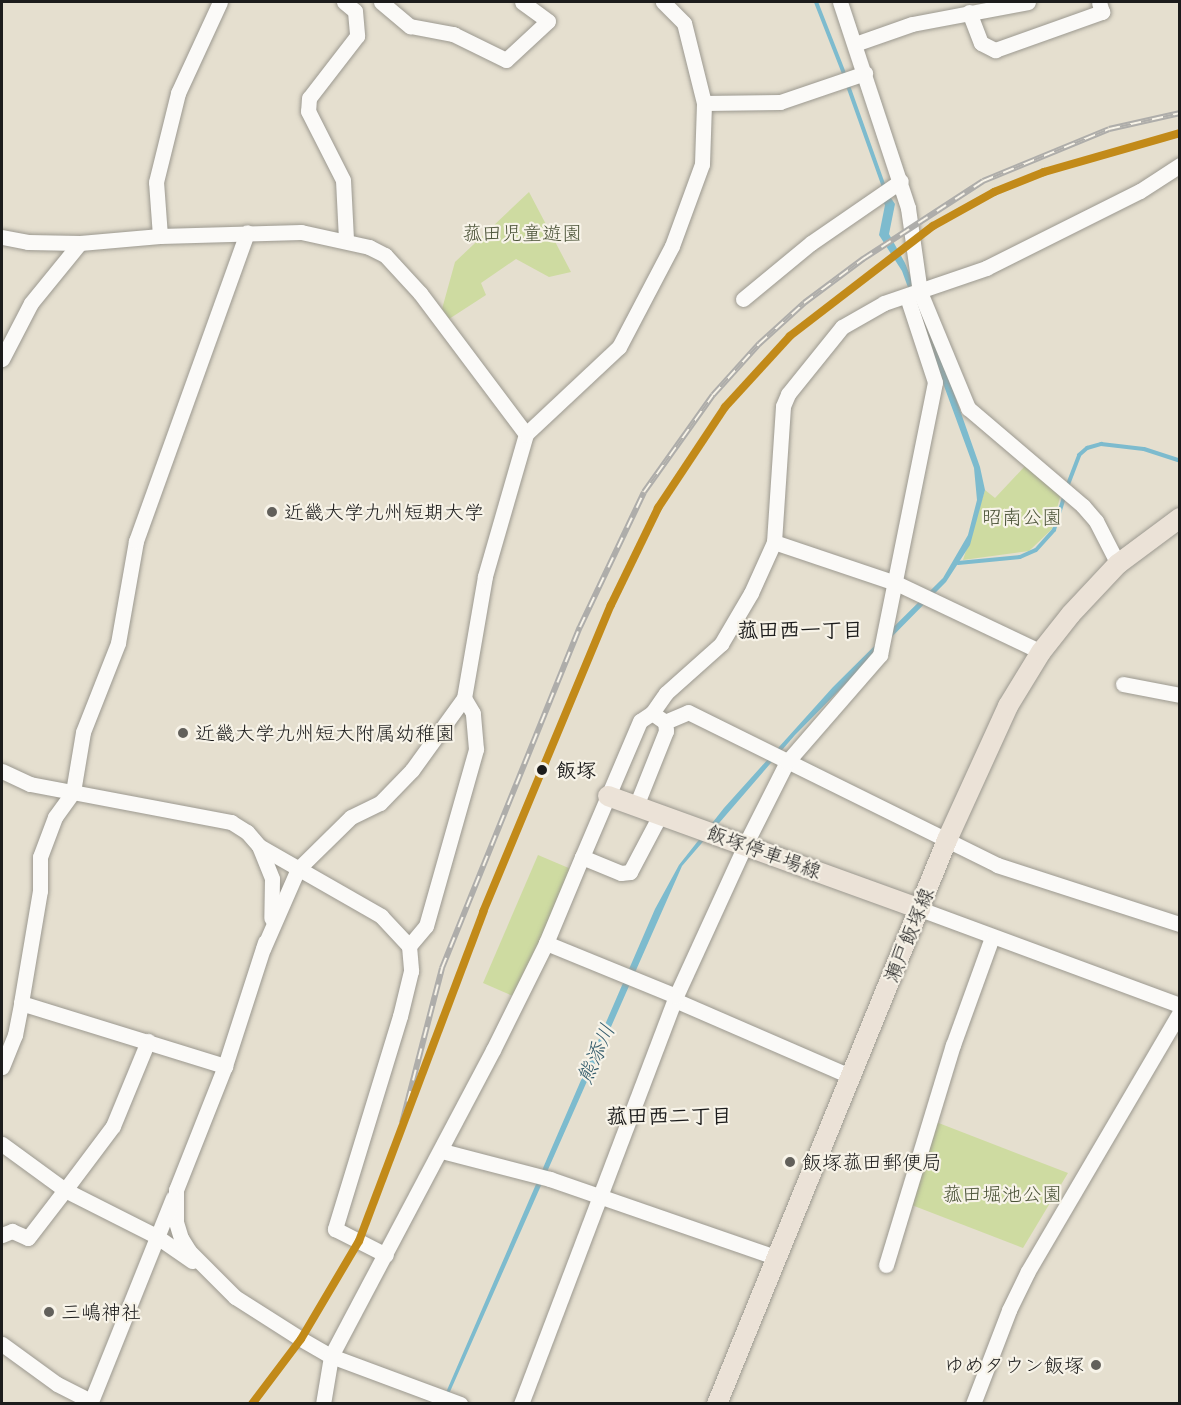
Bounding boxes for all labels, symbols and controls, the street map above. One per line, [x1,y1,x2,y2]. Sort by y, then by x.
park label: 菰田児童遊園 [462,221,582,245]
place label: 近畿大学九州短期大学 [284,500,484,524]
marker: 近畿大学九州短期大学 [265,505,279,519]
park label: 昭南公園 [982,505,1062,529]
district label: 菰田西一丁目 [737,617,863,643]
place label: 近畿大学九州短大附属幼稚園 [195,721,455,745]
marker: 近畿大学九州短大附属幼稚園 [176,726,190,740]
place label: 飯塚 [556,758,596,782]
marker: 飯塚 [533,761,551,779]
street label: 飯塚停車場線 [704,820,824,884]
street label: 瀬戸飯塚線 [879,884,939,986]
water label: 熊添川 [572,1020,620,1088]
district label: 菰田西二丁目 [606,1103,732,1129]
place label: 飯塚菰田郵便局 [802,1150,942,1174]
marker: 飯塚菰田郵便局 [783,1155,797,1169]
park label: 菰田堀池公園 [942,1182,1062,1206]
place label: 三嶋神社 [61,1300,141,1324]
marker: 三嶋神社 [42,1305,56,1319]
place label: ゆめタウン飯塚 [944,1353,1084,1377]
marker: ゆめタウン飯塚 [1089,1358,1103,1372]

